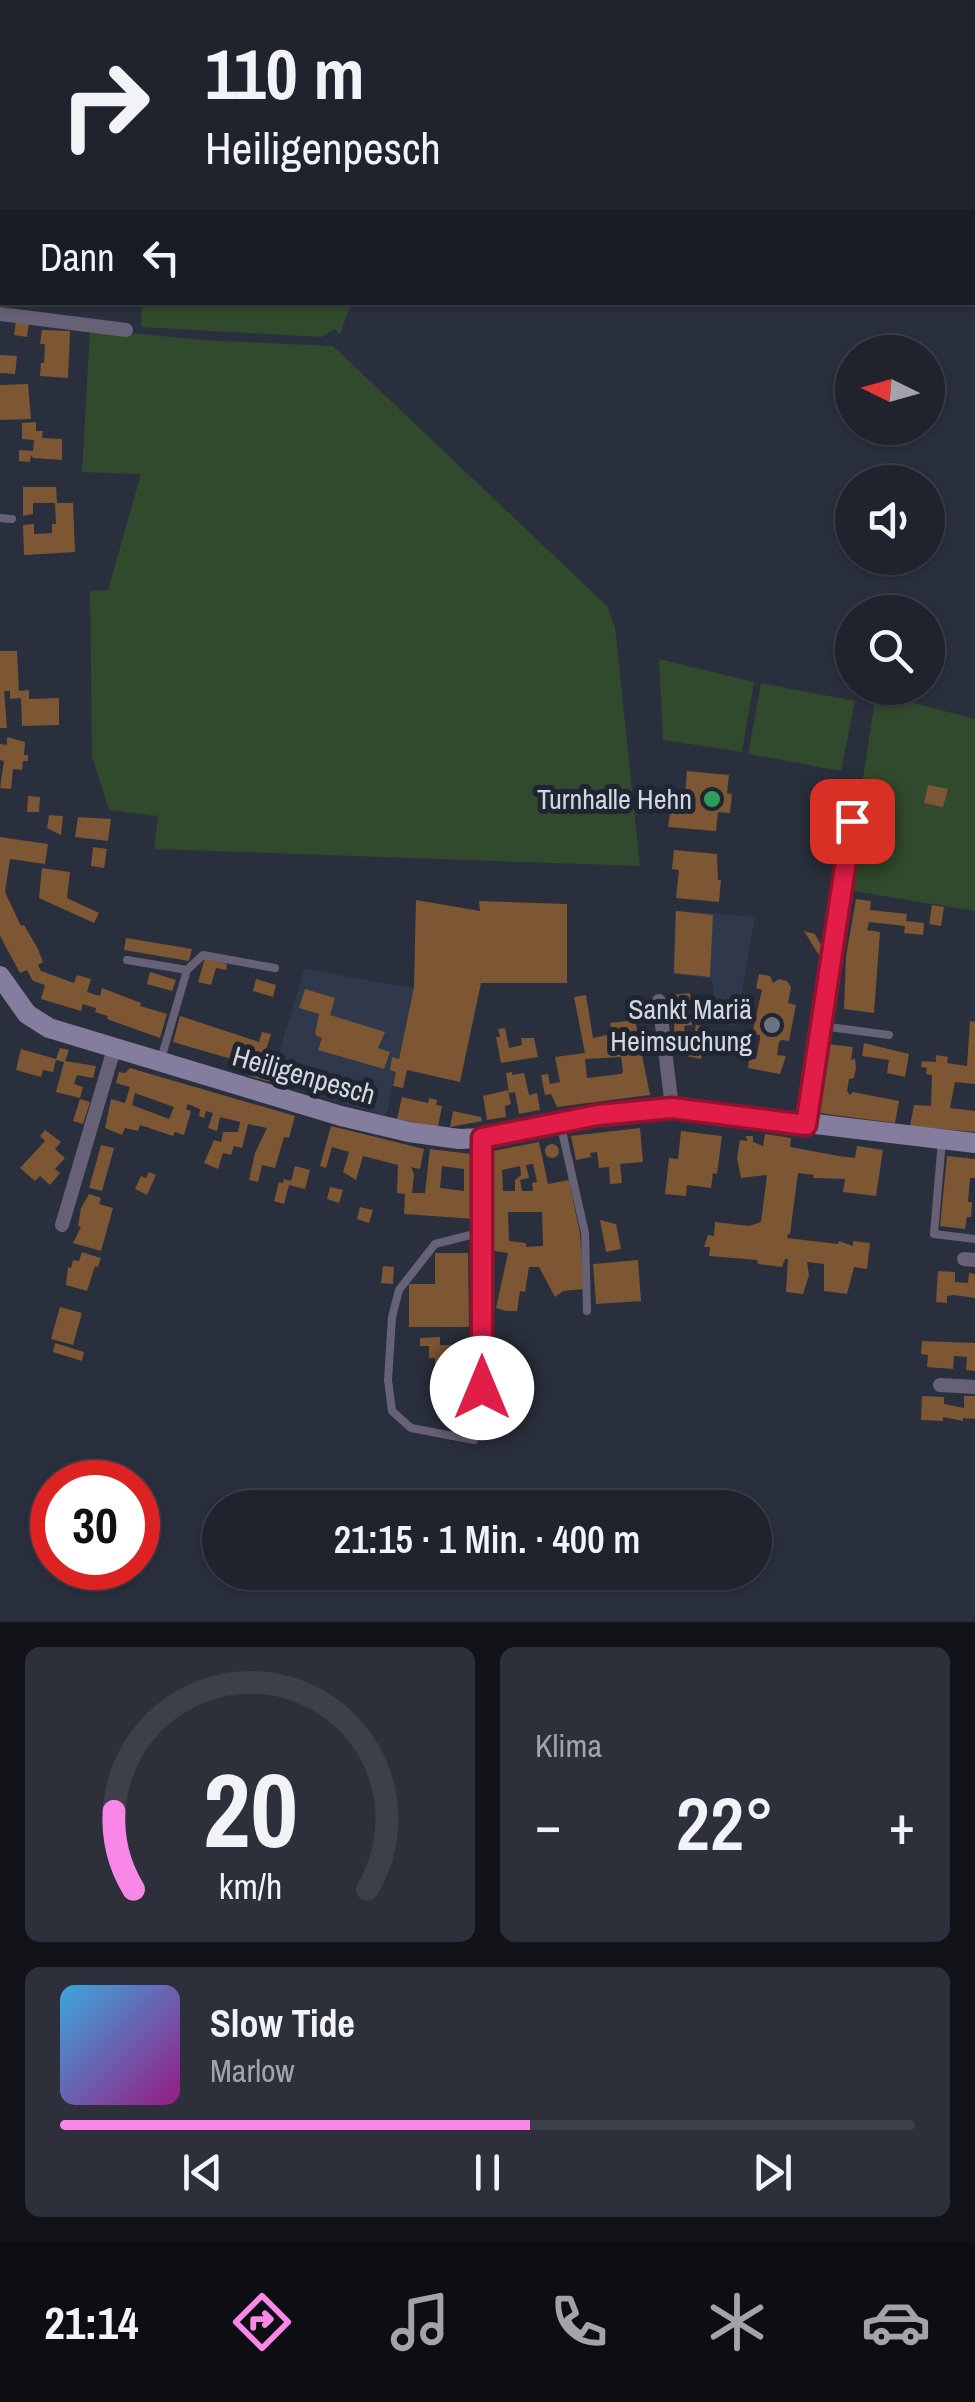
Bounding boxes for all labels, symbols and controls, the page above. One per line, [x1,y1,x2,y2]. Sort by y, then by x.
text: 110 m [205,27,365,121]
icon: right [40,40,170,170]
text: Heiligenpesch [205,117,441,178]
icon: left [134,230,189,285]
text: Dann [40,232,114,283]
north arrow [835,335,945,445]
map controls [835,335,945,705]
button: sound [835,465,945,575]
button: search [835,595,945,705]
pin [810,779,895,864]
place label: Turnhalle Hehn [537,780,692,818]
marker: Turnhalle Hehn [701,788,723,810]
icon: arrive [825,794,880,849]
place label: Sankt Mariä Heimsuchung [610,990,752,1060]
marker: Sankt Mariä Heimsuchung [761,1014,783,1036]
street label: Heiligenpesch [228,1037,380,1113]
position arrow [430,1336,534,1440]
speed limit sign: 30 [30,1460,160,1590]
text: 21:15 · 1 Min. · 400 m [334,1514,640,1565]
text: Klima [535,1724,602,1767]
text: 20 [203,1739,297,1879]
text: 22° [676,1772,774,1873]
text: − [535,1787,561,1861]
text: + [889,1787,915,1861]
text: km/h [218,1862,282,1910]
text: Slow Tide [210,1998,355,2049]
text: Marlow [210,2049,295,2092]
icon: previous [175,2145,230,2200]
icon: pause [460,2145,515,2200]
icon: next [745,2145,800,2200]
icon: directions [227,2287,297,2357]
icon: music [385,2287,455,2357]
icon: phone [544,2287,614,2357]
icon: climate [702,2287,772,2357]
icon: car [861,2287,931,2357]
text: 21:14 [44,2292,139,2353]

